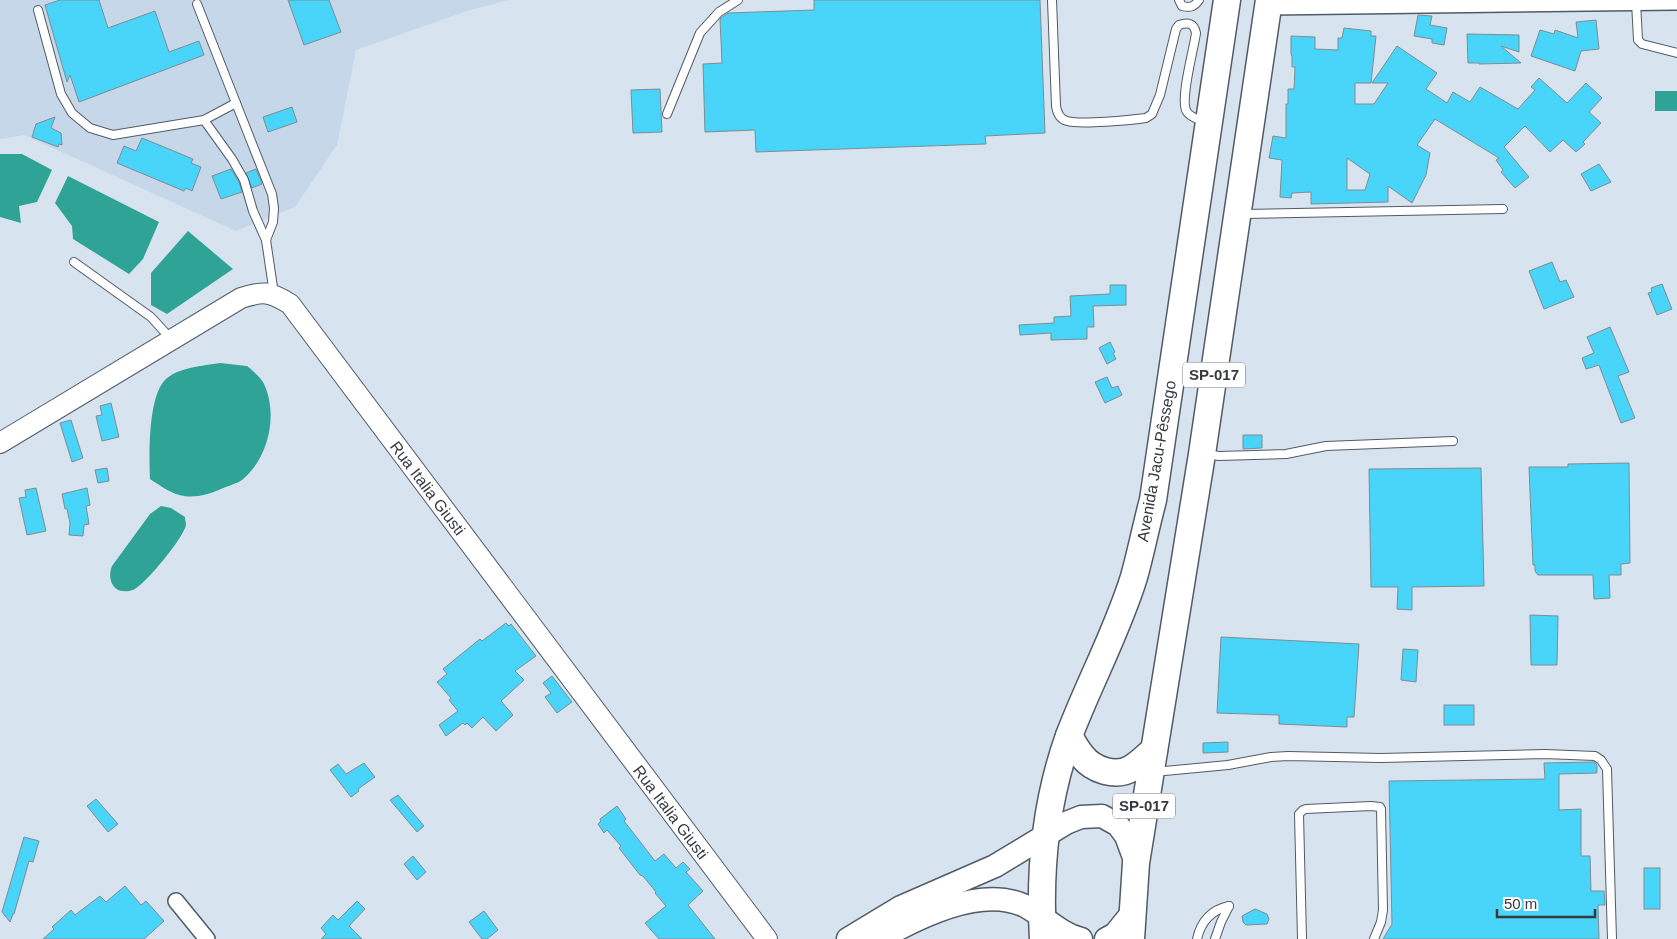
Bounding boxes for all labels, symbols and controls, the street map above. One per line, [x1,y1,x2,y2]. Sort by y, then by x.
road number: SP-017 [1183,362,1245,388]
street label: Avenida Jacu-Pêssego [1134,379,1179,543]
street label: Rua Italia Giusti [387,438,468,539]
street label: Rua Italia Giusti [630,762,711,863]
road number: SP-017 [1113,794,1175,818]
scale bar [1497,886,1594,918]
text: 50 m [1504,895,1537,912]

